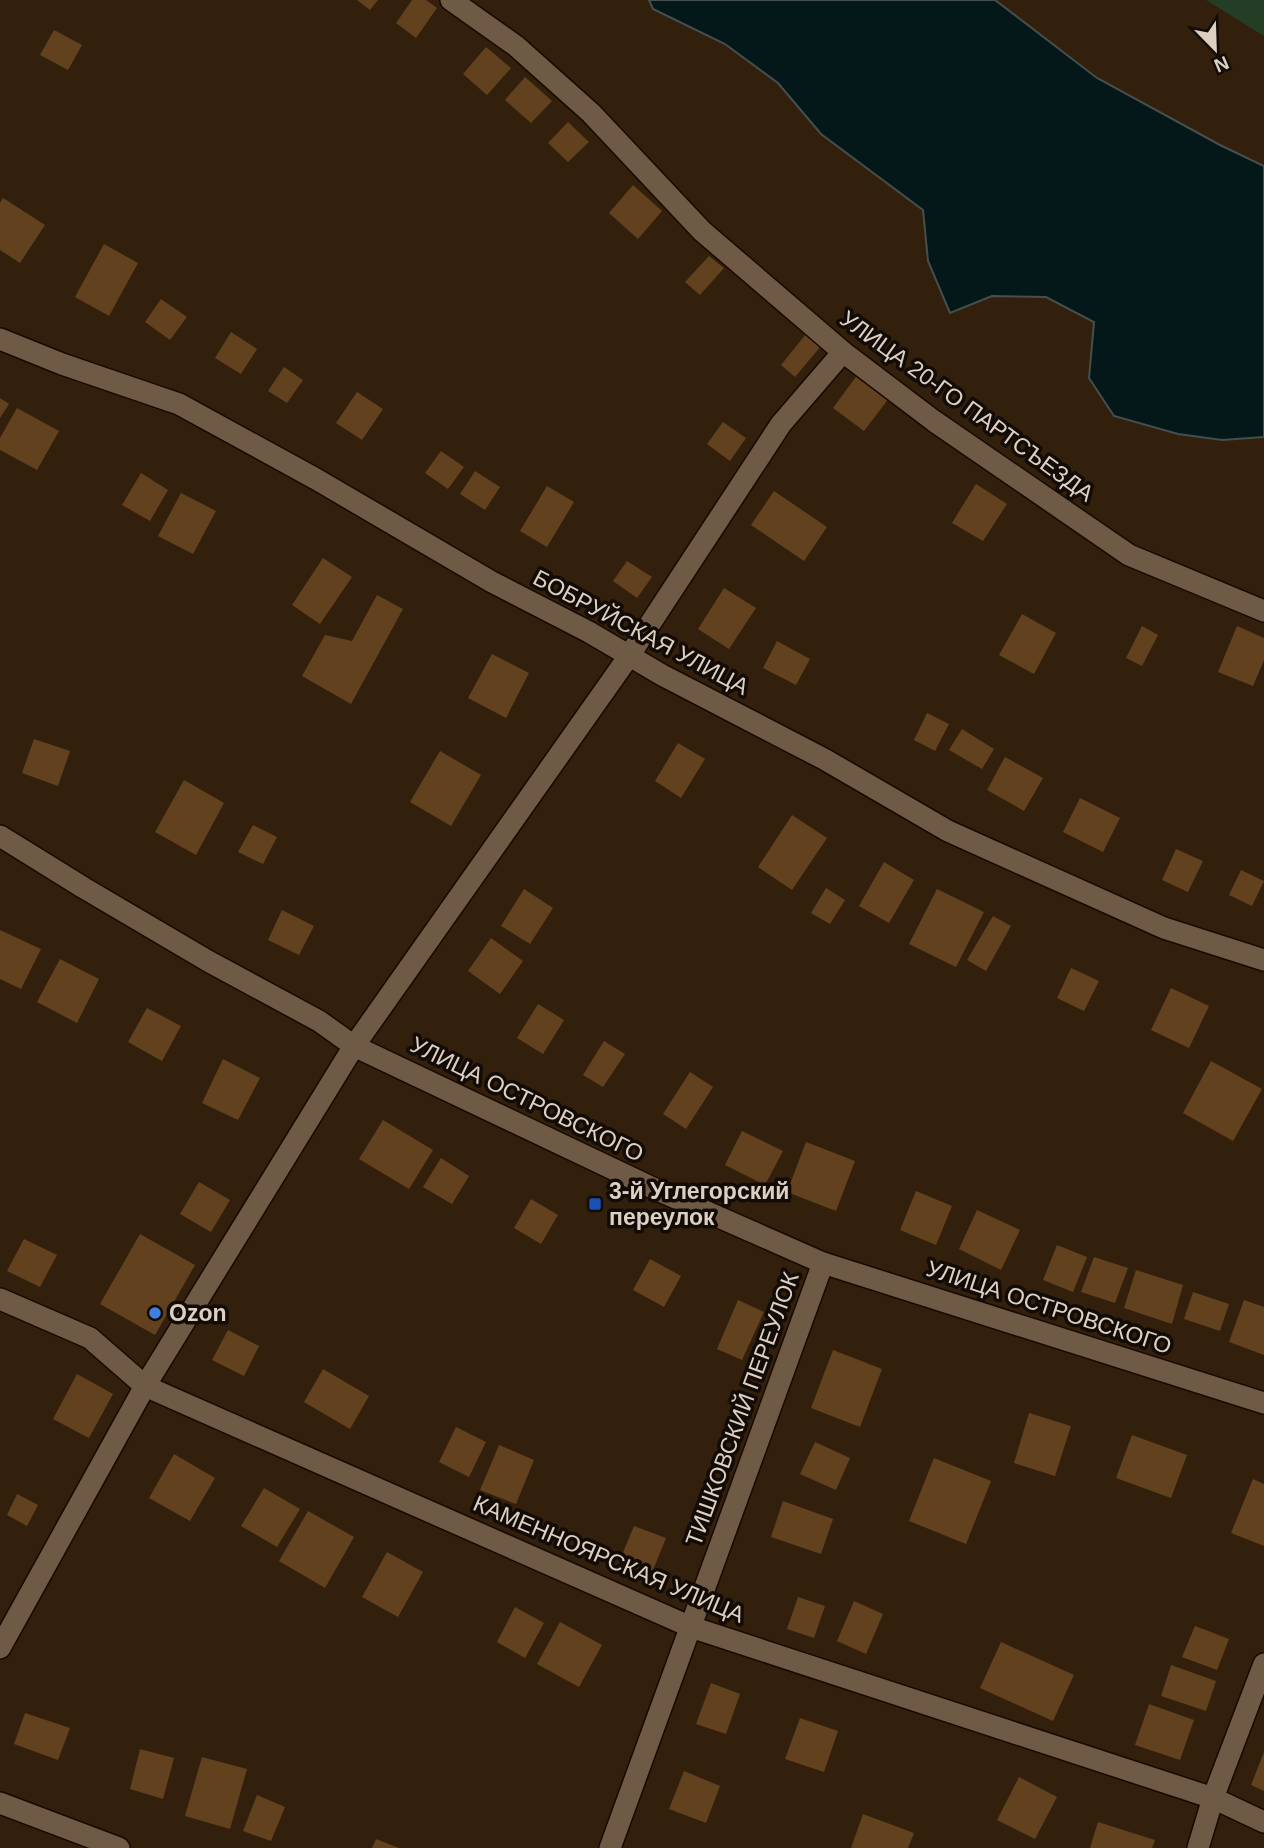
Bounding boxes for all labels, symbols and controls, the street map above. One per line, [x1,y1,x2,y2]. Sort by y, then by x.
north arrow [1180,14,1250,84]
text: N [1211,52,1232,77]
street label: УЛИЦА 20-ГО ПАРТСЪЕЗДА [835,305,1099,507]
street label: БОБРУЙСКАЯ УЛИЦА [529,563,754,700]
street label: УЛИЦА ОСТРОВСКОГО [406,1031,648,1167]
place label: 3-й Углегорский переулок [609,1178,789,1230]
marker: 3-й Углегорский переулок [587,1196,603,1212]
street label: УЛИЦА ОСТРОВСКОГО [923,1255,1175,1359]
street label: ТИШКОВСКИЙ ПЕРЕУЛОК [679,1268,804,1549]
place label: Ozon [169,1300,227,1326]
marker: Ozon [147,1305,163,1321]
street label: КАМЕННОЯРСКАЯ УЛИЦА [470,1490,749,1628]

